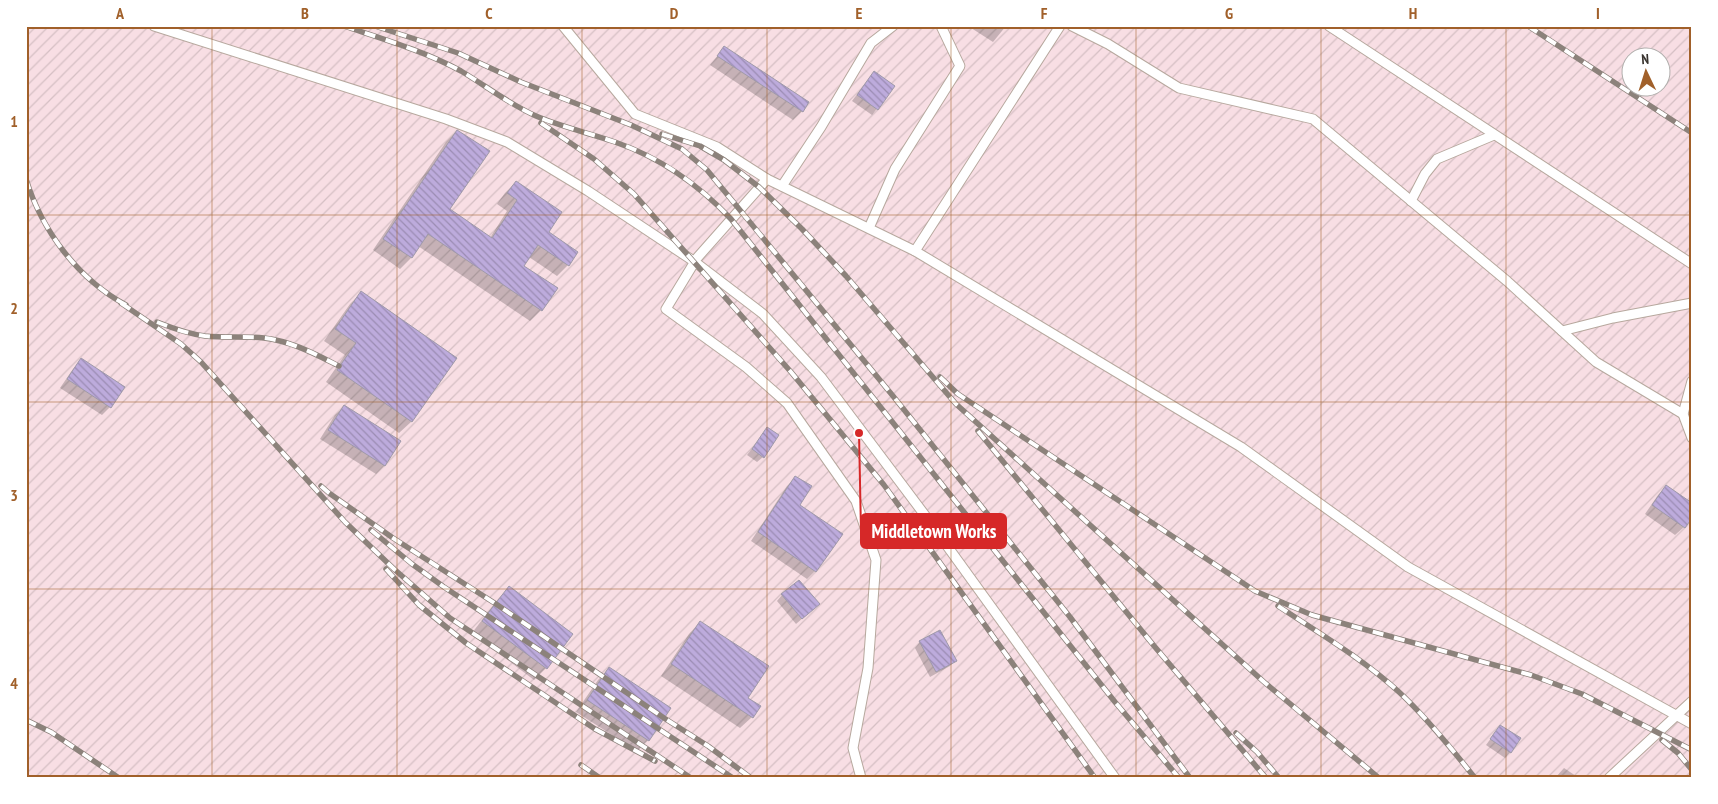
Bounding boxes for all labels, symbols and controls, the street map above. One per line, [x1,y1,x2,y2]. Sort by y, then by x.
text: A [115,3,125,23]
text: B [301,3,309,23]
text: C [485,3,493,23]
text: D [670,3,679,23]
text: E [856,3,863,23]
text: F [1041,3,1048,23]
text: G [1225,3,1233,23]
text: H [1409,3,1417,23]
text: I [1596,3,1600,23]
north arrow [1620,48,1670,98]
text: N [1641,50,1649,68]
text: 1 [10,111,18,131]
text: 2 [10,298,18,318]
text: 3 [10,485,18,505]
callout: Middletown Works [861,514,1006,548]
text: Middletown Works [871,519,997,543]
text: 4 [10,673,18,693]

